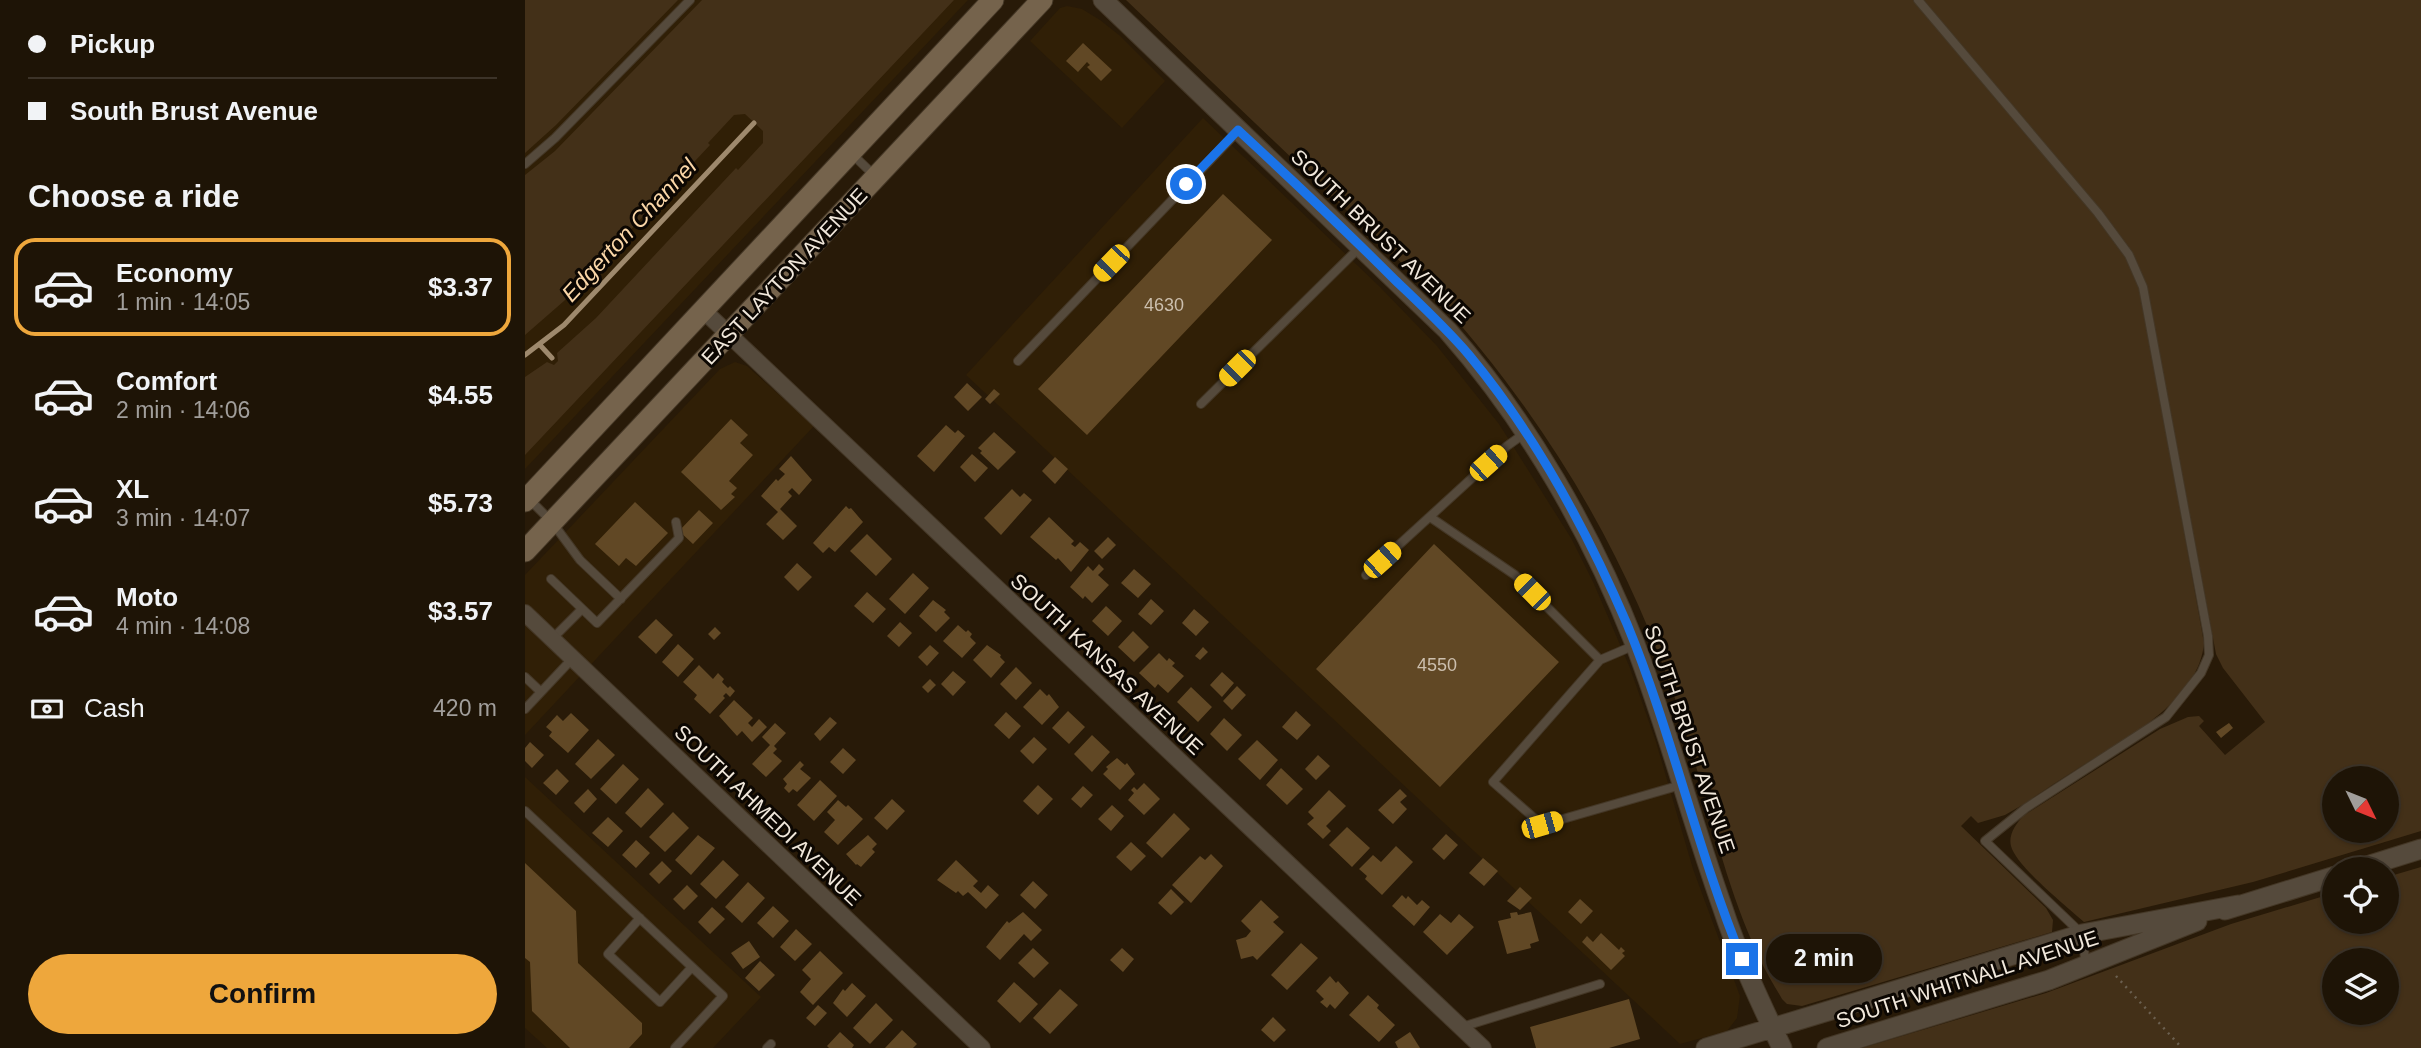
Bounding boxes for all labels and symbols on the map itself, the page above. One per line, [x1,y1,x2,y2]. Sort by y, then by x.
street label: SOUTH BRUST AVENUE [1287,145,1475,327]
water label: Edgerton Channel [556,153,702,307]
route start [1170,168,1202,200]
street label: EAST LAYTON AVENUE [697,183,871,369]
car [1089,241,1134,285]
house number: 4630 [1144,295,1184,315]
car [1215,346,1260,390]
car [1466,441,1511,485]
car [1360,538,1405,582]
street label: SOUTH KANSAS AVENUE [1006,569,1208,759]
car [1510,570,1555,614]
street label: SOUTH BRUST AVENUE [1640,622,1740,856]
house number: 4550 [1417,655,1457,675]
street label: SOUTH AHMEDI AVENUE [670,720,866,910]
north arrow [2322,766,2399,844]
car [1519,809,1566,841]
street label: SOUTH WHITNALL AVENUE [1833,926,2101,1032]
callout: 2 min [1767,934,1882,984]
route end [1726,943,1758,975]

